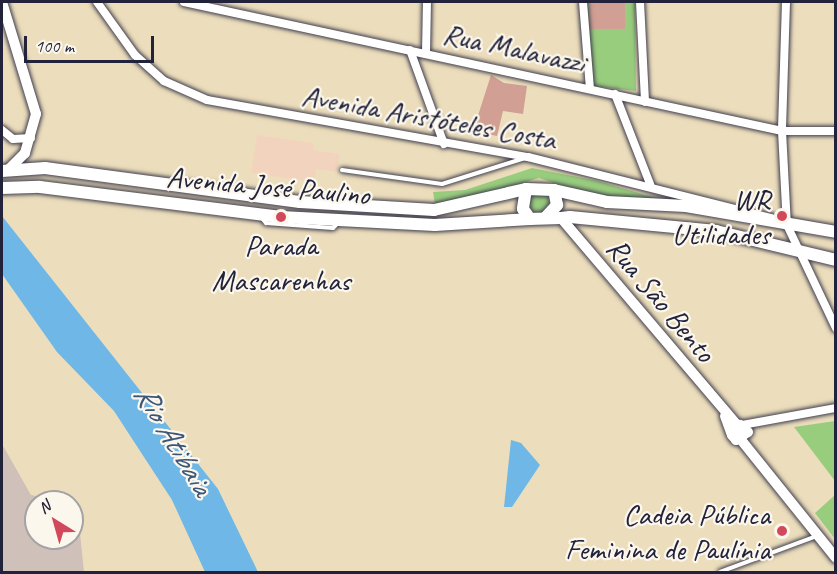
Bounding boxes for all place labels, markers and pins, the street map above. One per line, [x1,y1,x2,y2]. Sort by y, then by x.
place label: WR Utilidades [672,181,770,252]
marker: WR Utilidades [775,209,789,223]
marker: Parada Mascarenhas [274,210,288,224]
place label: Parada Mascarenhas [212,227,350,298]
place label: Cadeia Pública Feminina de Paulínia [564,496,770,566]
marker: Cadeia Pública Feminina de Paulínia [775,524,789,538]

